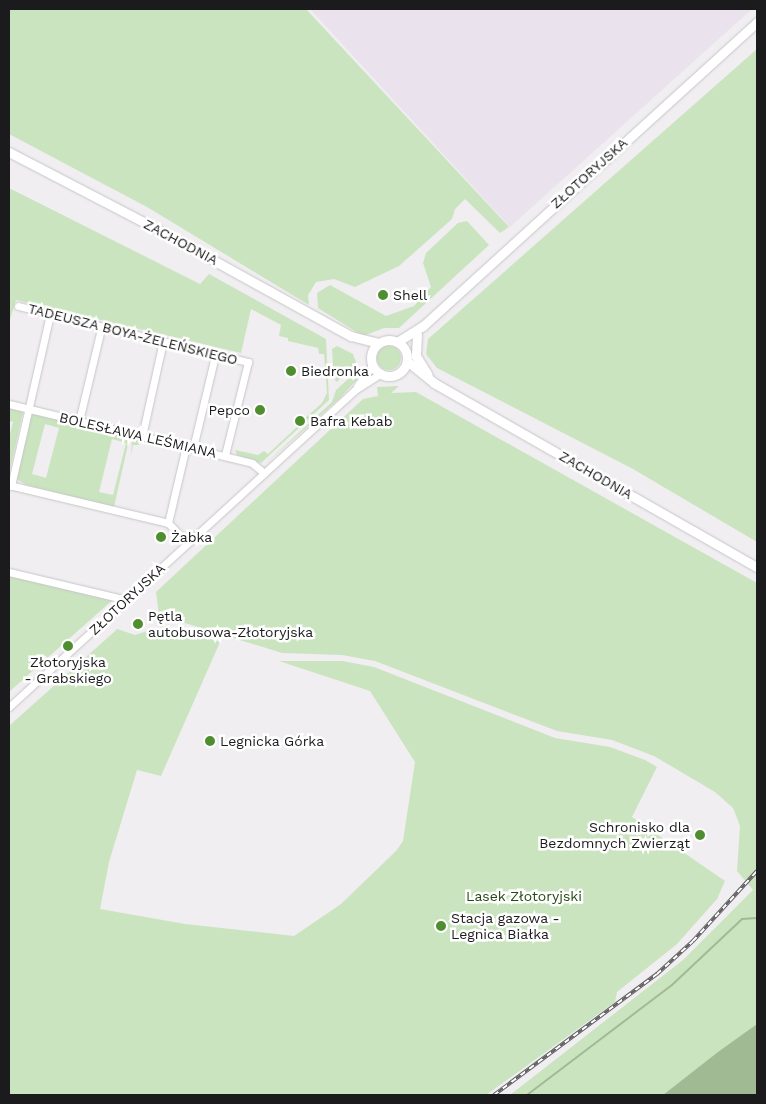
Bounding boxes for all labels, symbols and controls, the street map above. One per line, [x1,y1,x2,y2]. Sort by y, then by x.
street label: ZŁOTORYJSKA [547,134,631,212]
street label: ZACHODNIA [141,215,221,269]
place label: Shell [393,287,427,303]
marker: Shell [377,289,389,301]
street label: TADEUSZA BOYA-ŻELEŃSKIEGO [26,300,240,368]
place label: Biedronka [301,363,369,379]
marker: Biedronka [285,365,297,377]
place label: Pepco [208,402,250,418]
marker: Pepco [254,404,266,416]
street label: BOLESŁAWA LEŚMIANA [57,409,219,461]
place label: Bafra Kebab [310,413,393,429]
marker: Bafra Kebab [294,415,306,427]
street label: ZACHODNIA [556,447,636,503]
place label: Żabka [171,529,212,545]
marker: Żabka [155,531,167,543]
street label: ZŁOTORYJSKA [86,560,168,638]
place label: Pętla autobusowa-Złotoryjska [148,608,313,640]
marker: Pętla autobusowa-Złotoryjska [132,618,144,630]
marker: Złotoryjska - Grabskiego [62,640,74,652]
place label: Złotoryjska - Grabskiego [24,654,112,686]
place label: Legnicka Górka [220,733,324,749]
marker: Legnicka Górka [204,735,216,747]
place label: Schronisko dla Bezdomnych Zwierząt [539,819,690,852]
marker: Schronisko dla Bezdomnych Zwierząt [694,829,706,841]
park label: Lasek Złotoryjski [466,888,582,904]
place label: Stacja gazowa - Legnica Białka [451,910,560,942]
marker: Stacja gazowa - Legnica Białka [435,920,447,932]

